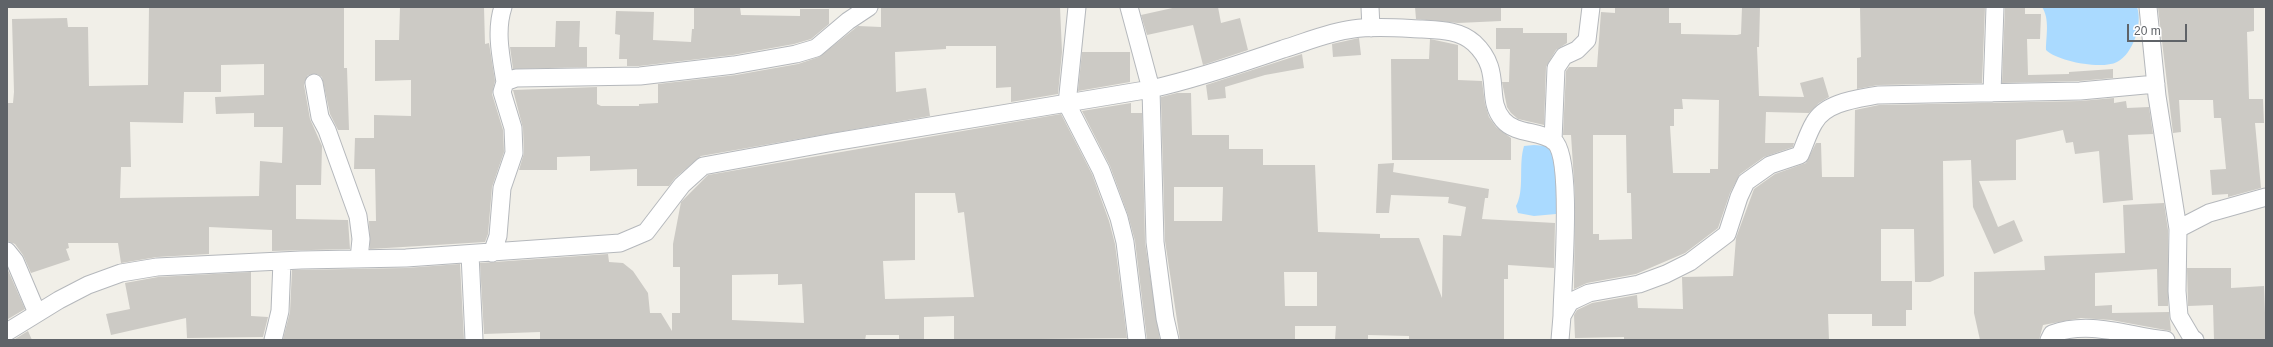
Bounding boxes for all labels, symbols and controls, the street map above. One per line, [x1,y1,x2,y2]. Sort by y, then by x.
scale bar [2129,16,2189,42]
text: 20 m [2134,24,2161,38]

